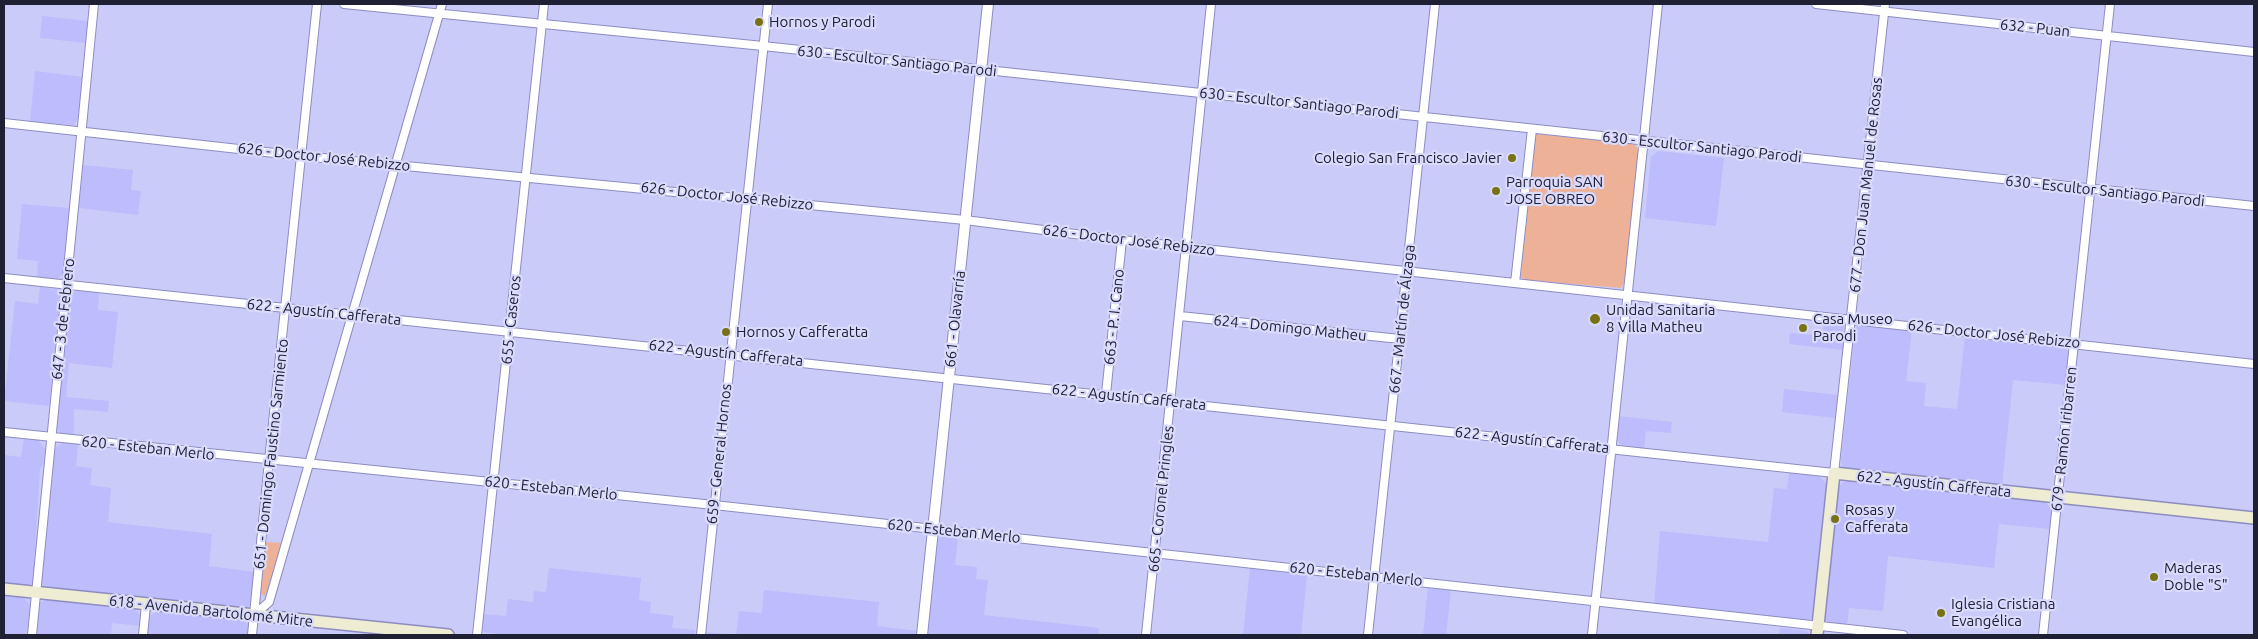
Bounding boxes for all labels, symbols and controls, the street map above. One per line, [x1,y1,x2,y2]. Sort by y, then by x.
place label: Hornos y Parodi [769,13,875,31]
street label: 632 - Puan [1999,15,2071,41]
marker: Hornos y Parodi [753,16,765,28]
street label: 630 - Escultor Santiago Parodi [796,42,998,80]
street label: 677 - Don Juan Manuel de Rosas [1846,76,1886,294]
street label: 630 - Escultor Santiago Parodi [1198,84,1400,122]
street label: 630 - Escultor Santiago Parodi [1601,128,1803,166]
street label: 626 - Doctor José Rebizzo [237,139,411,175]
place label: Colegio San Francisco Javier [1314,149,1502,167]
marker: Colegio San Francisco Javier [1506,152,1518,164]
street label: 630 - Escultor Santiago Parodi [2004,172,2206,210]
place label: Parroquia SAN JOSE OBREO [1506,173,1603,208]
street label: 626 - Doctor José Rebizzo [640,178,814,214]
marker: Parroquia SAN JOSE OBREO [1490,185,1502,197]
street label: 626 - Doctor José Rebizzo [1042,220,1216,260]
street label: 667 - Martín de Álzaga [1385,244,1419,394]
street label: 647 - 3 de Febrero [48,257,78,381]
street label: 663 - P. I. Cano [1100,268,1128,366]
street label: 661 - Olavarría [941,270,969,368]
street label: 655 - Caseros [497,275,525,365]
street label: 622 - Agustín Cafferata [246,295,402,329]
place label: Unidad Sanitaria 8 Villa Matheu [1606,301,1716,336]
place label: Casa Museo Parodi [1813,310,1893,345]
street label: 624 - Domingo Matheu [1212,311,1368,345]
marker: Unidad Sanitaria 8 Villa Matheu [1588,312,1602,326]
street label: 626 - Doctor José Rebizzo [1907,316,2081,352]
marker: Casa Museo Parodi [1797,322,1809,334]
place label: Hornos y Cafferatta [736,323,868,341]
marker: Hornos y Cafferatta [720,326,732,338]
street label: 622 - Agustín Cafferata [648,336,804,370]
street label: 651 - Domingo Faustino Sarmiento [250,338,292,570]
street label: 679 - Ramón Iribarren [2047,366,2081,512]
street label: 622 - Agustín Cafferata [1051,380,1207,414]
street label: 659 - General Hornos [703,383,735,525]
street label: 622 - Agustín Cafferata [1454,423,1610,457]
street label: 665 - Coronel Pringles [1144,425,1178,573]
street label: 620 - Esteban Merlo [81,432,215,464]
street label: 622 - Agustín Cafferata [1856,467,2012,501]
street label: 620 - Esteban Merlo [484,472,618,504]
place label: Rosas y Cafferata [1845,501,1909,536]
marker: Rosas y Cafferata [1829,513,1841,525]
street label: 620 - Esteban Merlo [887,515,1021,547]
street label: 620 - Esteban Merlo [1289,558,1423,590]
place label: Maderas Doble "S" [2164,559,2228,594]
marker: Maderas Doble "S" [2148,571,2160,583]
street label: 618 - Avenida Bartolomé Mitre [108,591,314,631]
place label: Iglesia Cristiana Evangélica [1951,595,2056,630]
marker: Iglesia Cristiana Evangélica [1935,607,1947,619]

